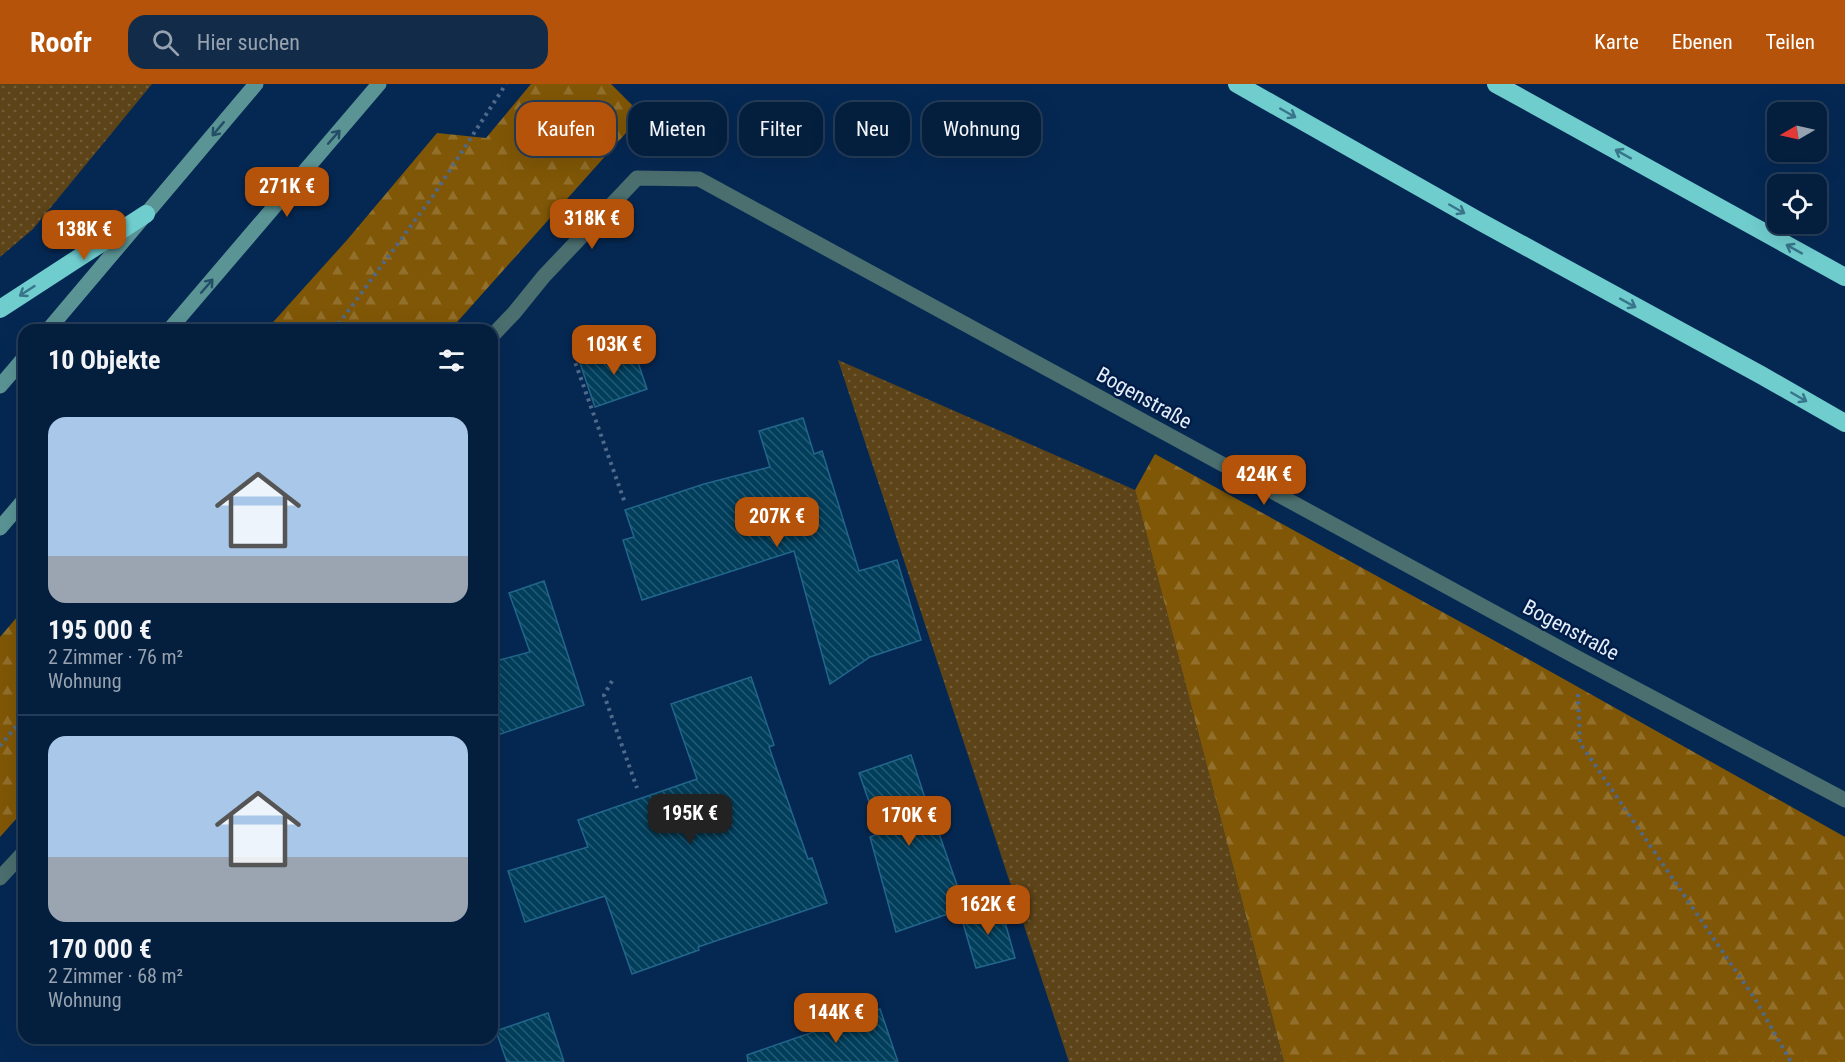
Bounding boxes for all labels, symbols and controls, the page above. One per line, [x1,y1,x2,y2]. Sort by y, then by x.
search box [128,15,548,69]
text: Roofr [30,26,92,59]
icon: search [149,26,182,59]
text: Hier suchen [197,30,300,55]
text: Karte [1594,30,1639,54]
text: Ebenen [1672,30,1733,54]
text: Teilen [1766,30,1815,54]
chip: Kaufen [516,102,616,156]
chip: Mieten [628,102,727,156]
chip: Filter [739,102,823,156]
chip: Neu [835,102,910,156]
chip: Wohnung [922,102,1041,156]
north arrow [1767,102,1827,162]
map controls [1767,102,1827,234]
one-way arrow [1279,107,1296,119]
one-way arrow [212,121,225,137]
one-way arrow [327,130,341,145]
one-way arrow [1615,148,1633,159]
pin: 271K € [238,167,336,218]
text: 271K € [259,174,315,198]
button: locate [1767,174,1827,234]
pin: 318K € [543,199,641,250]
one-way arrow [1448,203,1465,215]
text: 318K € [564,206,620,230]
pin: 138K € [35,210,133,261]
text: 138K € [56,217,112,241]
one-way arrow [1786,243,1803,255]
one-way arrow [200,279,214,294]
one-way arrow [19,285,36,297]
one-way arrow [1619,298,1637,309]
pin: 103K € [565,325,663,376]
text: 103K € [586,332,642,356]
icon: filters [435,344,468,377]
text: 10 Objekte [48,345,161,375]
street label: Bogenstraße [1092,362,1196,434]
one-way arrow [1790,391,1807,403]
pin: 424K € [1215,455,1313,506]
icon: home [204,456,312,564]
text: 424K € [1236,462,1292,486]
pin: 207K € [728,497,826,548]
text: 207K € [749,504,805,528]
street label: Bogenstraße [1519,595,1623,665]
text: 195 000 € [48,615,152,645]
text: 2 Zimmer · 76 m² [48,645,183,669]
text: Wohnung [48,669,122,693]
icon: home [204,775,312,883]
pin: 195K € [641,794,739,845]
pin: 170K € [860,796,958,847]
text: 195K € [662,801,718,825]
text: 170K € [881,803,937,827]
pin: 162K € [939,885,1037,936]
text: 162K € [960,892,1016,916]
text: 170 000 € [48,934,152,964]
text: 2 Zimmer · 68 m² [48,964,183,988]
text: Wohnung [48,988,122,1012]
pin: 144K € [787,993,885,1044]
text: 144K € [808,1000,864,1024]

